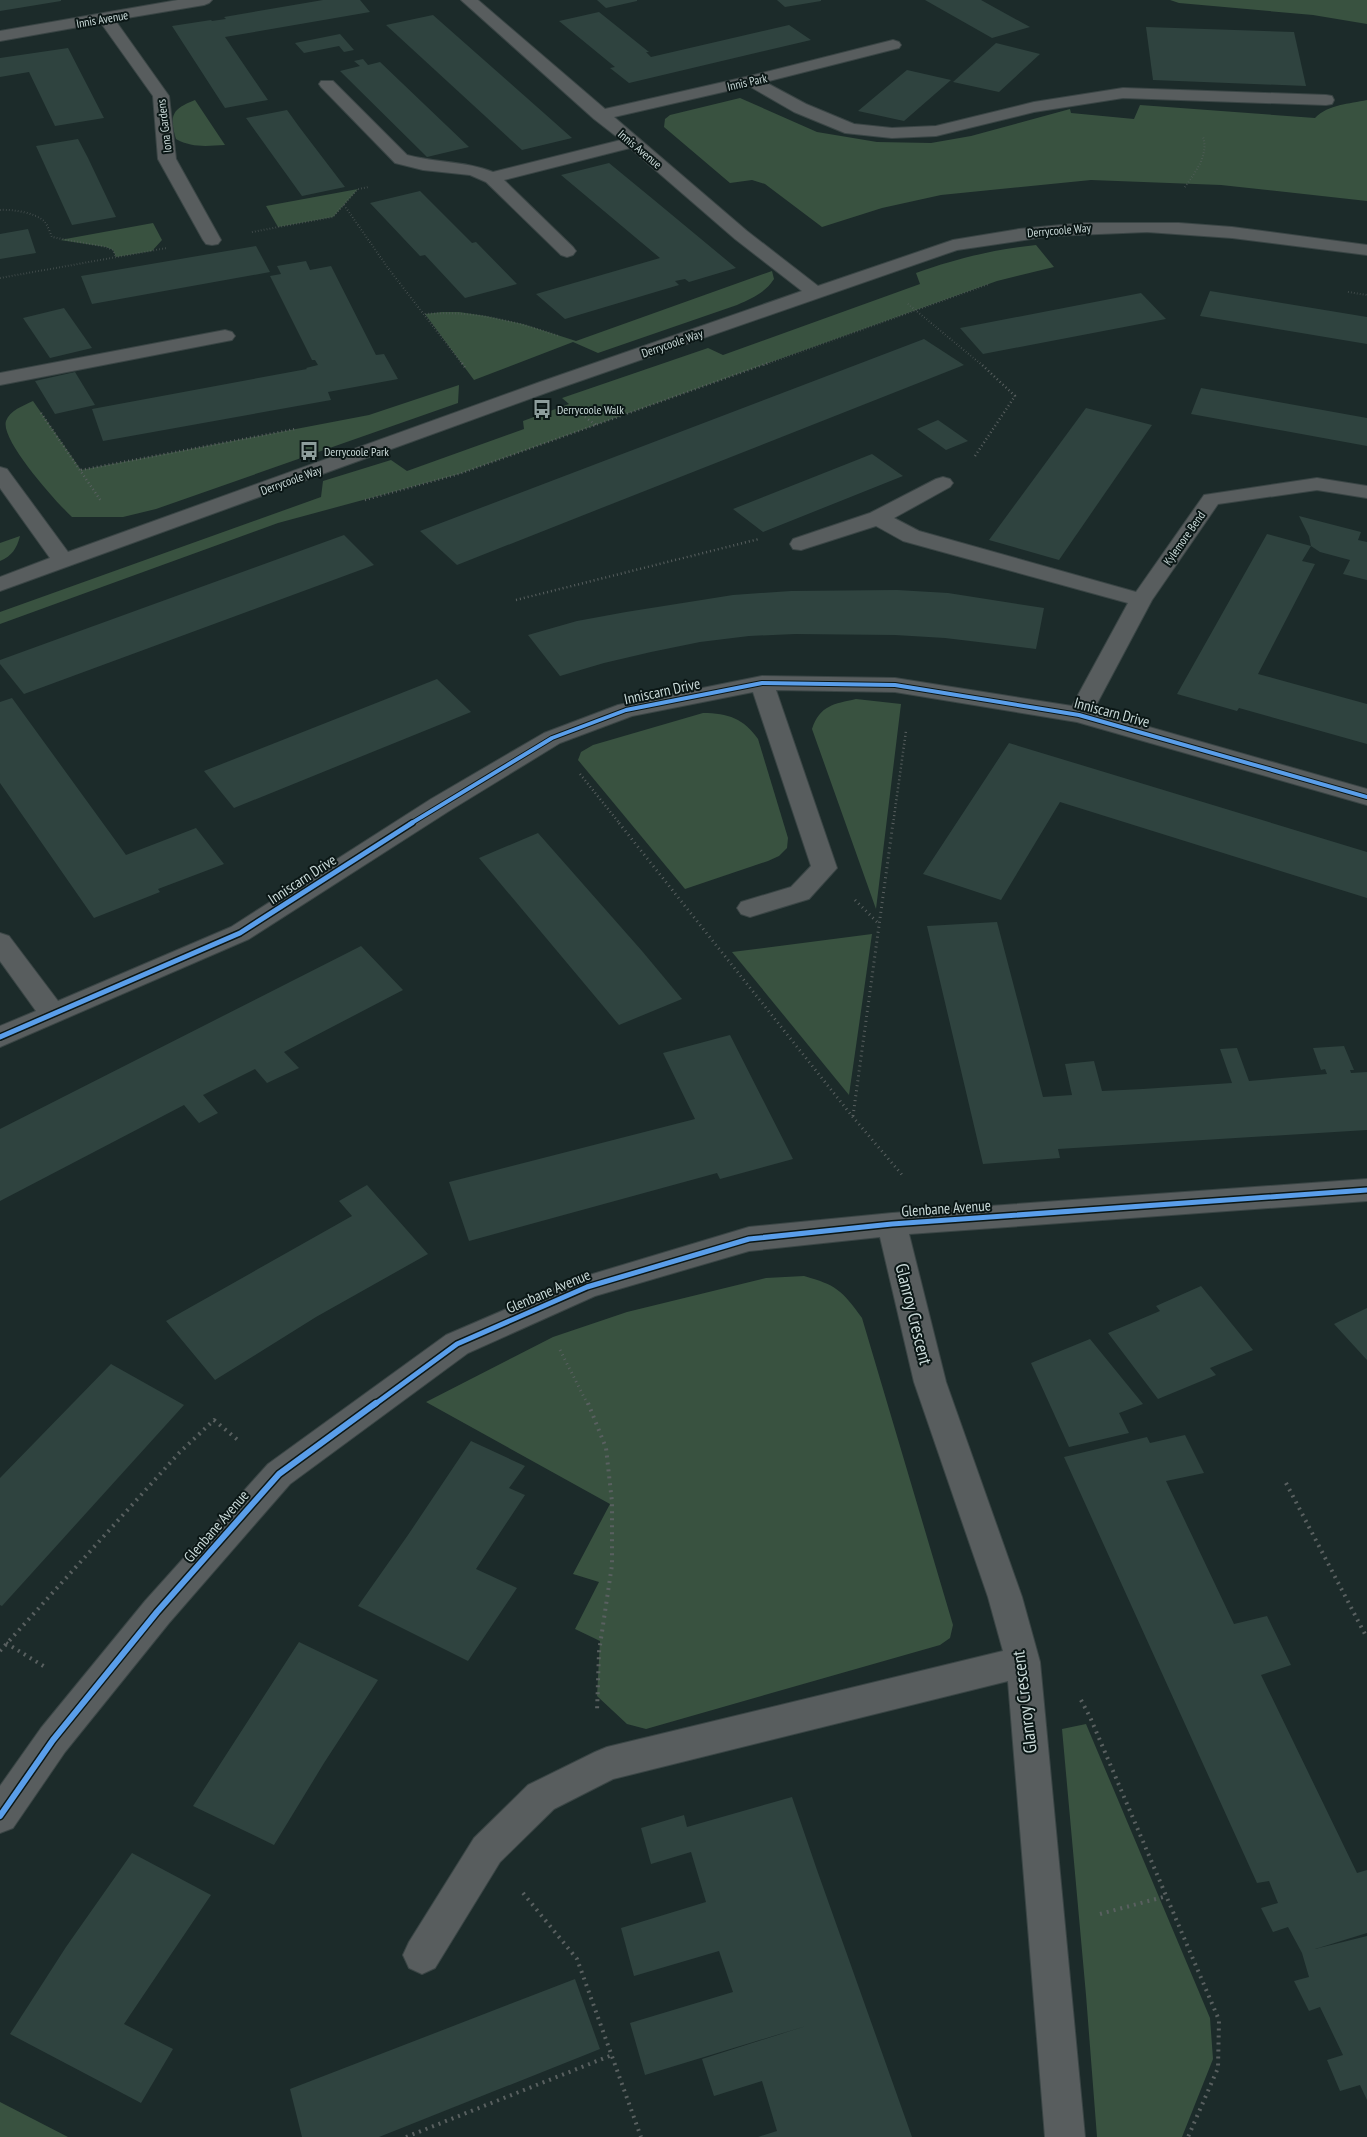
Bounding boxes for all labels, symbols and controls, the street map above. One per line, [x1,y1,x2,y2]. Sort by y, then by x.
street label: Innis Avenue [75,7,129,31]
street label: Innis Park [726,70,769,94]
street label: Iona Gardens [153,98,175,154]
street label: Innis Avenue [615,126,665,172]
street label: Derrycoole Way [1027,220,1092,240]
street label: Derrycoole Way [639,325,705,360]
bus stop icon: Derrycoole Walk [531,398,553,420]
place label: Derrycoole Walk [557,402,624,417]
bus stop icon: Derrycoole Park [298,440,320,462]
place label: Derrycoole Park [324,444,389,459]
street label: Derrycoole Way [258,462,324,498]
street label: Kylemore Bend [1160,508,1208,568]
street label: Inniscarn Drive [622,674,702,708]
street label: Inniscarn Drive [1072,693,1152,731]
street label: Inniscarn Drive [264,850,340,908]
street label: Glenbane Avenue [901,1195,991,1221]
street label: Glanroy Crescent [890,1261,938,1367]
street label: Glenbane Avenue [503,1265,593,1317]
street label: Glenbane Avenue [179,1486,253,1566]
street label: Glanroy Crescent [1006,1649,1042,1755]

